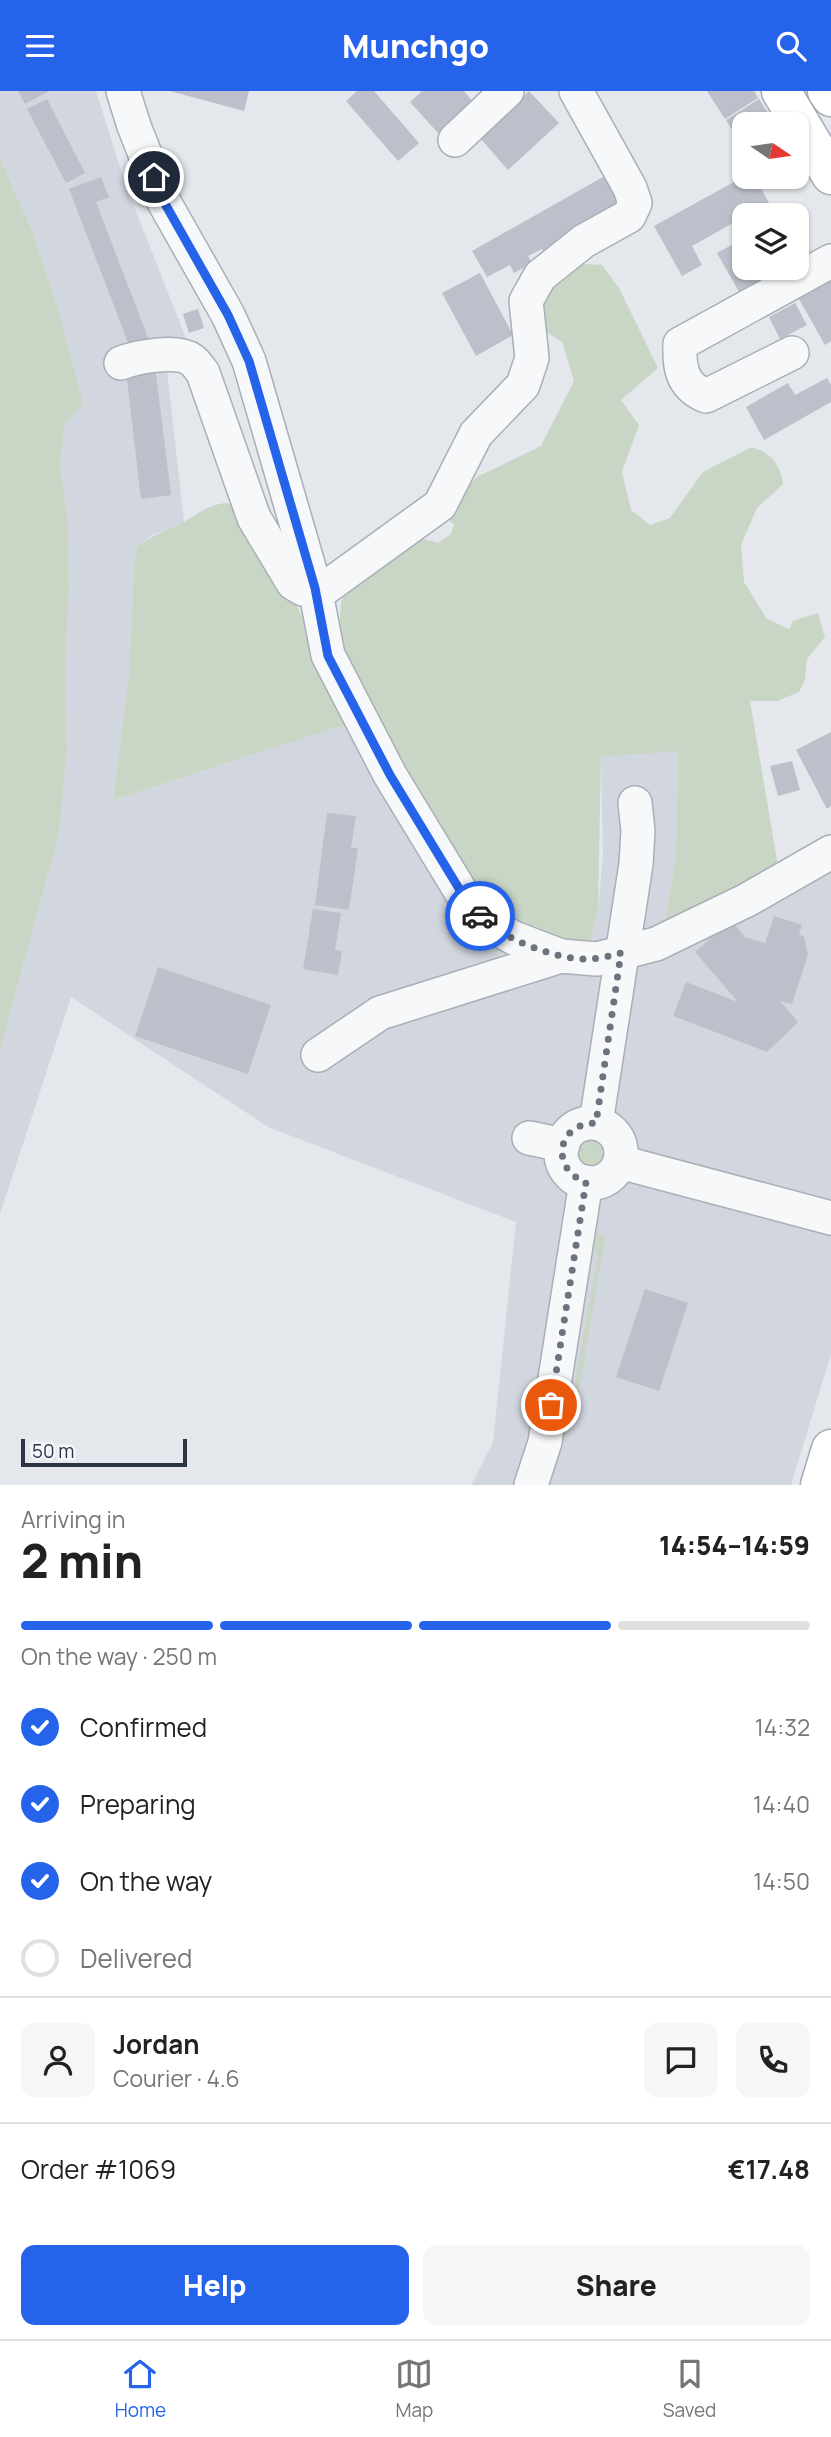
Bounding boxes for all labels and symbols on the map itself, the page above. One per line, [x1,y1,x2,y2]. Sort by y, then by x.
north arrow [732,112,808,189]
pin [124,147,184,207]
courier [445,881,515,951]
pin [521,1375,581,1435]
scale bar [21,1436,187,1468]

